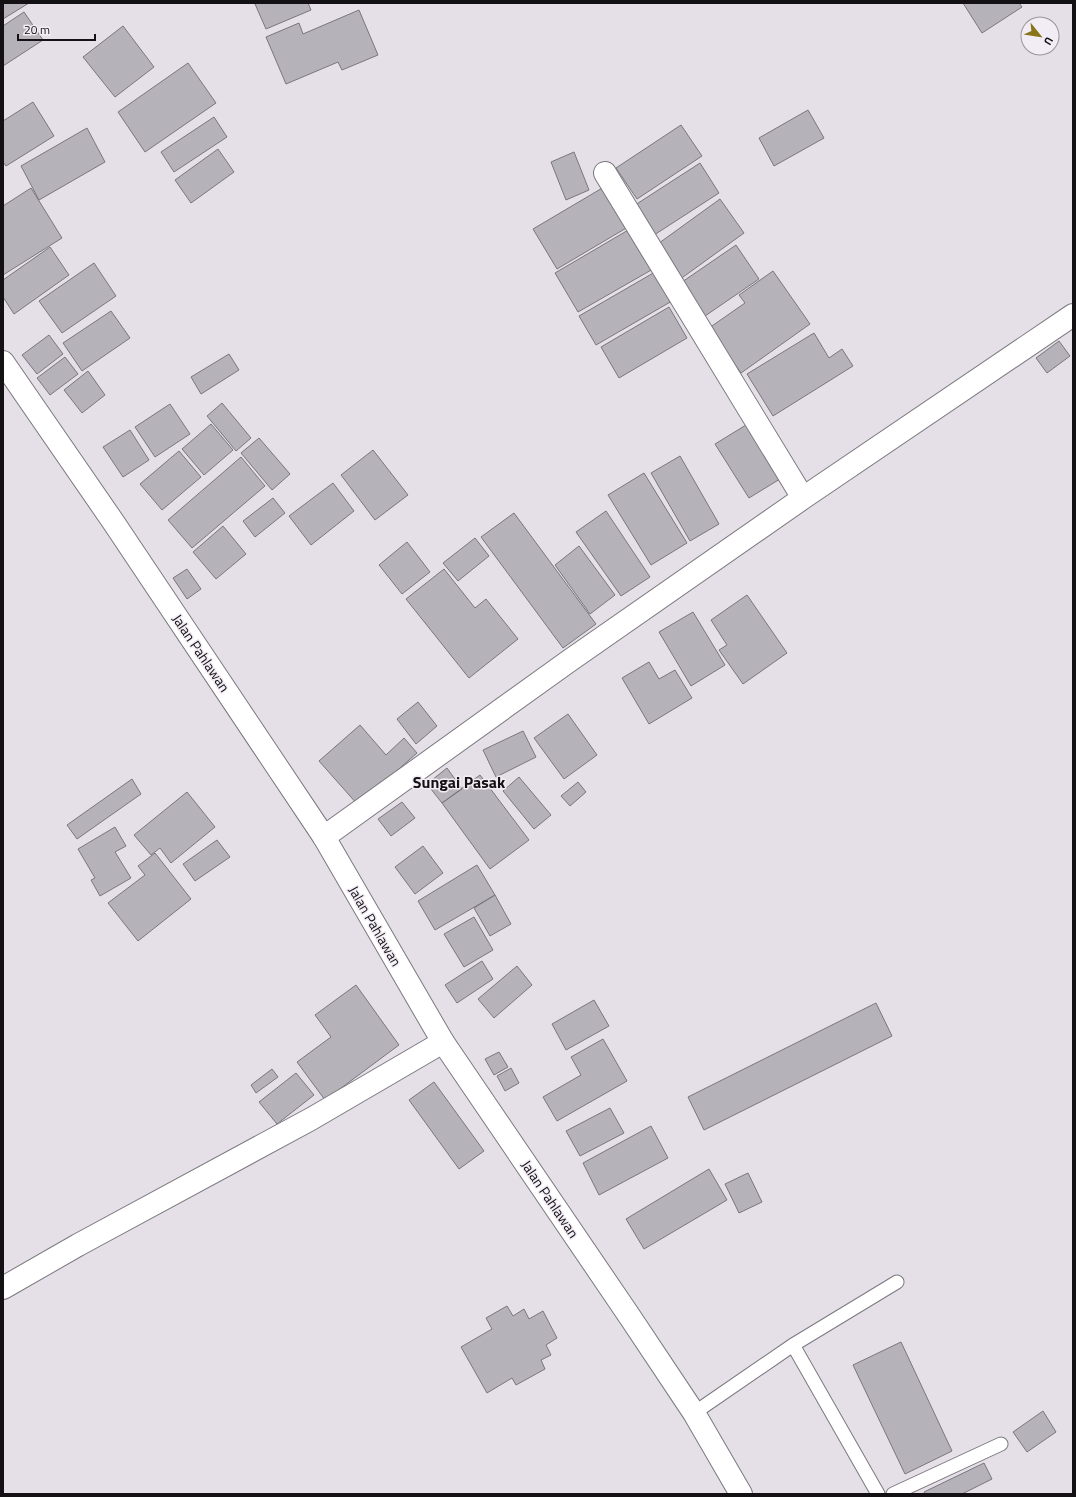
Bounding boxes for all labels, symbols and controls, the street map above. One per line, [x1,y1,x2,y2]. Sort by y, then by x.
scale bar [18,16,95,42]
north arrow [1020,16,1060,56]
text: 20 m [24,20,50,39]
text: U [1040,34,1057,48]
street label: Jalan Pahlawan [168,610,235,696]
district label: Sungai Pasak [413,770,506,794]
street label: Jalan Pahlawan [344,882,407,970]
street label: Jalan Pahlawan [517,1156,584,1242]

